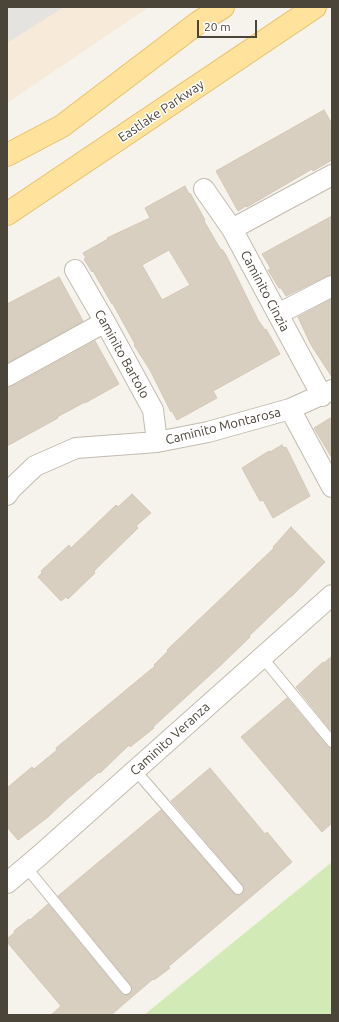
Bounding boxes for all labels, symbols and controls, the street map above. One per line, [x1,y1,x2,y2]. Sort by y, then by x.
scale bar [199,12,259,38]
text: 20 m [204,20,231,33]
street label: Eastlake Parkway [115,77,207,145]
street label: Caminito Cinzia [237,248,293,334]
street label: Caminito Bartolo [91,307,153,401]
street label: Caminito Montarosa [164,404,282,448]
street label: Caminito Veranza [127,699,213,779]

